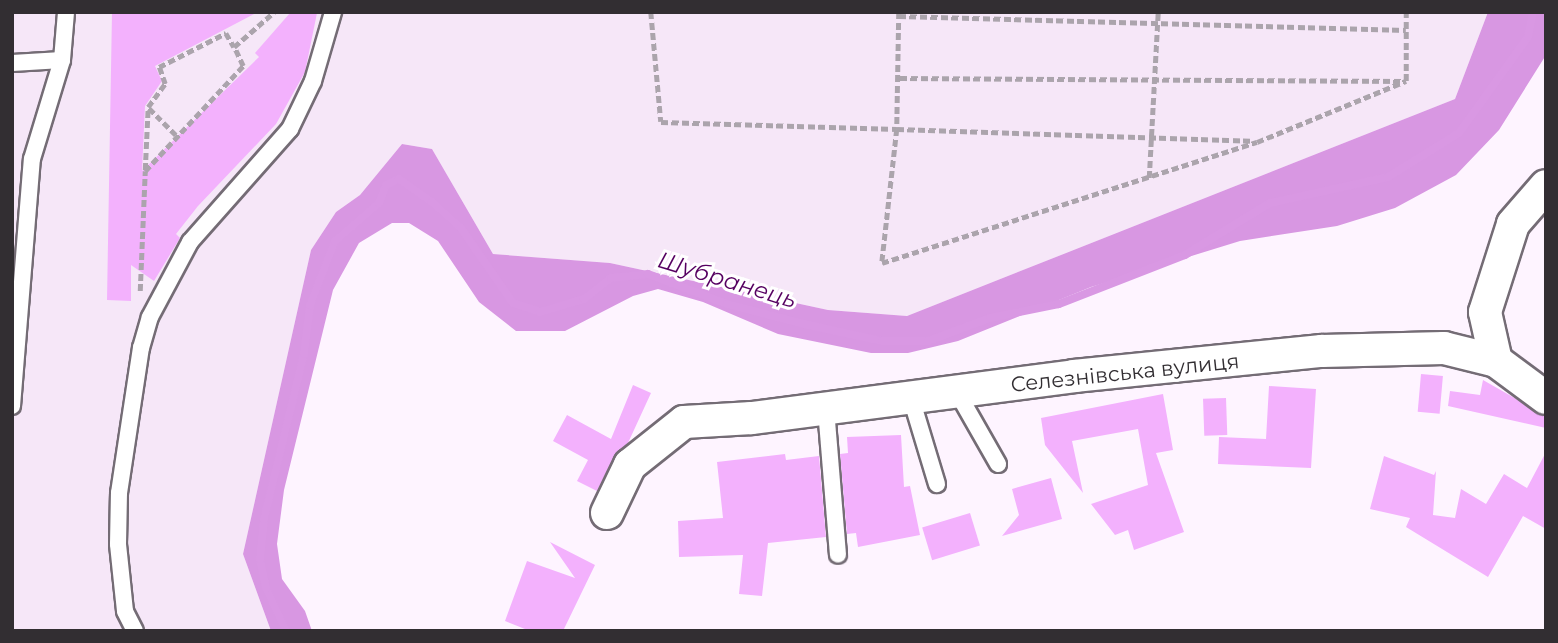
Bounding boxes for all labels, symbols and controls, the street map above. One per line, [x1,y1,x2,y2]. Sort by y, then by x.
water label: Шубранець [654,246,800,314]
street label: Селезнівська вулиця [1009,348,1241,398]

